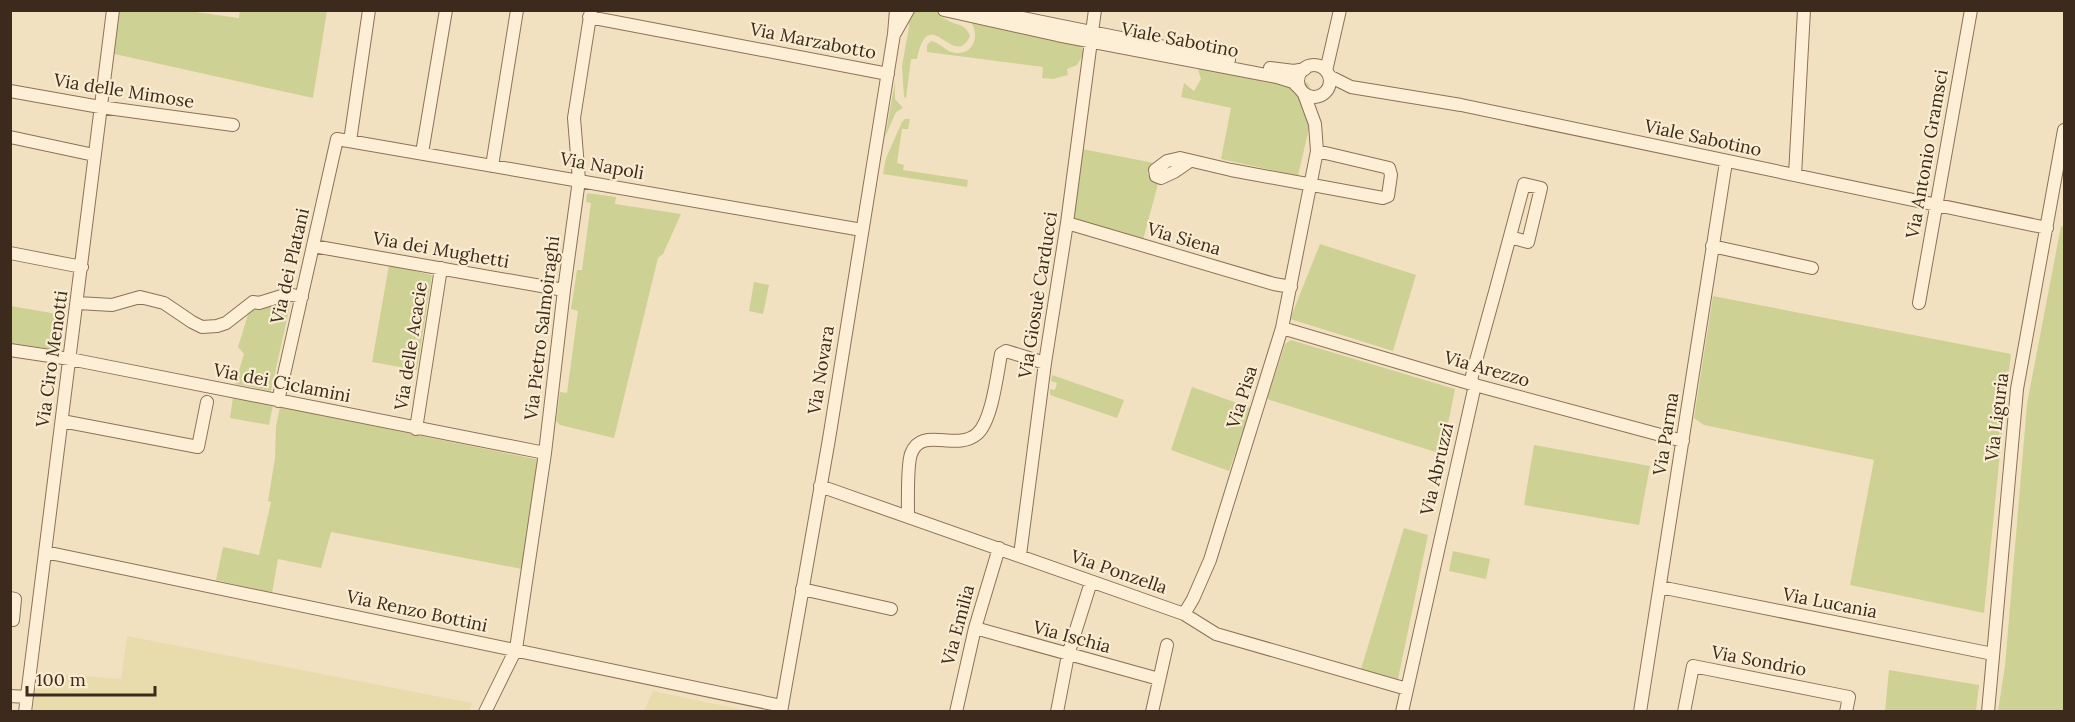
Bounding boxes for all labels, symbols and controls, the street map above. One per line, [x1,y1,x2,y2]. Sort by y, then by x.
street label: Via Marzabotto [747,17,878,64]
street label: Viale Sabotino [1118,17,1241,62]
street label: Via delle Mimose [51,68,196,113]
street label: Via Antonio Gramsci [1900,68,1953,241]
street label: Viale Sabotino [1641,114,1764,161]
street label: Via Napoli [557,147,646,184]
street label: Via dei Platani [265,206,314,327]
street label: Via Giosuè Carducci [1013,210,1062,381]
street label: Via Siena [1144,217,1224,260]
street label: Via dei Mughetti [370,226,511,273]
street label: Via Pietro Salmoiraghi [519,235,564,422]
street label: Via delle Acacie [389,280,432,413]
street label: Via Ciro Menotti [30,289,72,430]
street label: Via Novara [802,324,839,417]
street label: Via Arezzo [1441,345,1533,392]
street label: Via dei Ciclamini [210,358,353,407]
street label: Via Pisa [1221,363,1262,432]
street label: Via Liguria [1980,371,2013,463]
street label: Via Parma [1647,391,1683,478]
street label: Via Abruzzi [1414,420,1458,518]
street label: Via Ponzella [1067,544,1170,599]
street label: Via Emilia [936,582,979,668]
street label: Via Lucania [1780,582,1879,623]
street label: Via Renzo Bottini [343,584,490,637]
street label: Via Ischia [1030,615,1113,658]
street label: Via Sondrio [1709,640,1809,681]
scale bar [27,659,154,697]
text: 100 m [36,668,86,691]

